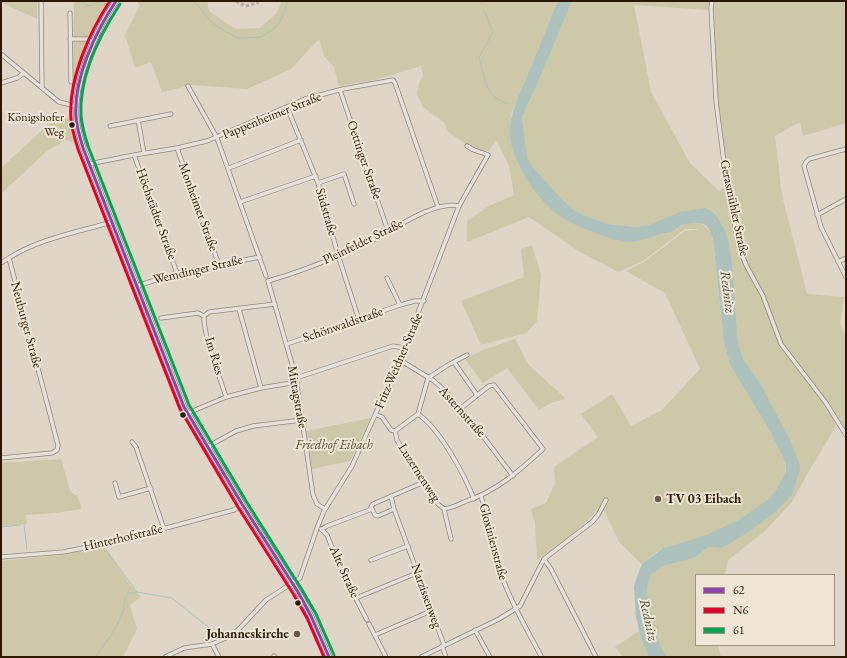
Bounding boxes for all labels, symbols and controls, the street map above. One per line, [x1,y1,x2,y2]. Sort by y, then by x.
street label: Pappenheimer Straße [220,89,324,143]
place label: Königshofer Weg [7,111,64,139]
street label: Oettinger Straße [343,119,385,201]
marker: Königshofer Weg [67,120,77,130]
street label: Gerasmühler Straße [716,158,752,258]
street label: Monheimer Straße [175,161,221,253]
street label: Höchstädter Straße [132,166,180,262]
street label: Südstraße [312,186,340,238]
street label: Pleinfelder Straße [320,216,406,268]
street label: Wemdinger Straße [152,252,244,288]
water label: Rednitz [716,270,738,314]
street label: Neuburger Straße [7,280,45,370]
street label: Schönwaldstraße [301,304,385,346]
street label: Fritz-Weidner-Straße [372,311,426,411]
street label: Im Ries [201,335,227,377]
street label: Mittagstraße [284,364,310,430]
street label: Asternstraße [435,383,489,441]
unlabelled marker [178,410,188,420]
park label: Friedhof Eibach [295,437,373,453]
street label: Luzernenweg [394,441,444,505]
place label: TV 03 Eibach [666,491,741,507]
marker: TV 03 Eibach [653,494,663,504]
street label: Gloxinienstraße [475,502,511,582]
street label: Hinterhofstraße [82,521,164,555]
street label: Alte Straße [326,544,362,600]
street label: Narzissenweg [407,562,445,630]
legend [695,574,835,646]
text: 62 [733,582,745,598]
water label: Rednitz [635,597,661,643]
unlabelled marker [293,598,303,608]
text: N6 [733,602,748,618]
text: 61 [733,622,745,638]
place label: Johanneskirche [206,626,289,642]
marker: Johanneskirche [292,629,302,639]

